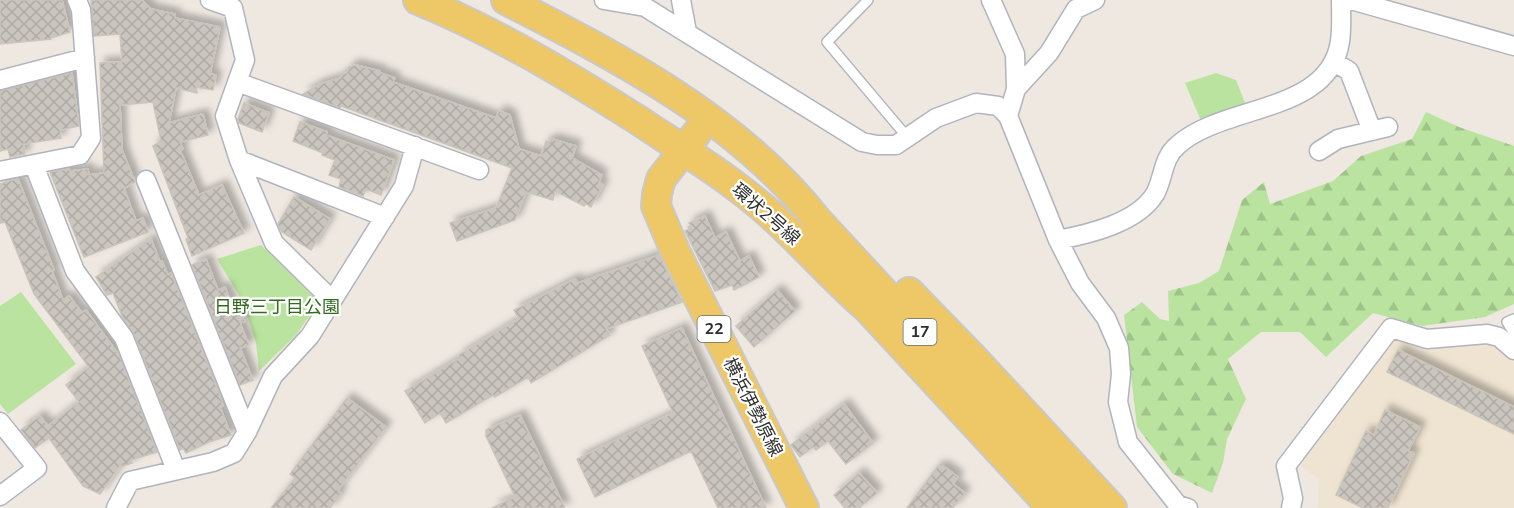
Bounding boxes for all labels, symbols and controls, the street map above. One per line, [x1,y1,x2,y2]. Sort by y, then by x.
street label: 環状2号線 [727,178,805,250]
park label: 日野三丁目公園 [214,295,340,319]
road number: 22 [698,316,730,342]
road number: 17 [904,319,936,345]
street label: 横浜伊勢原線 [718,353,788,461]

